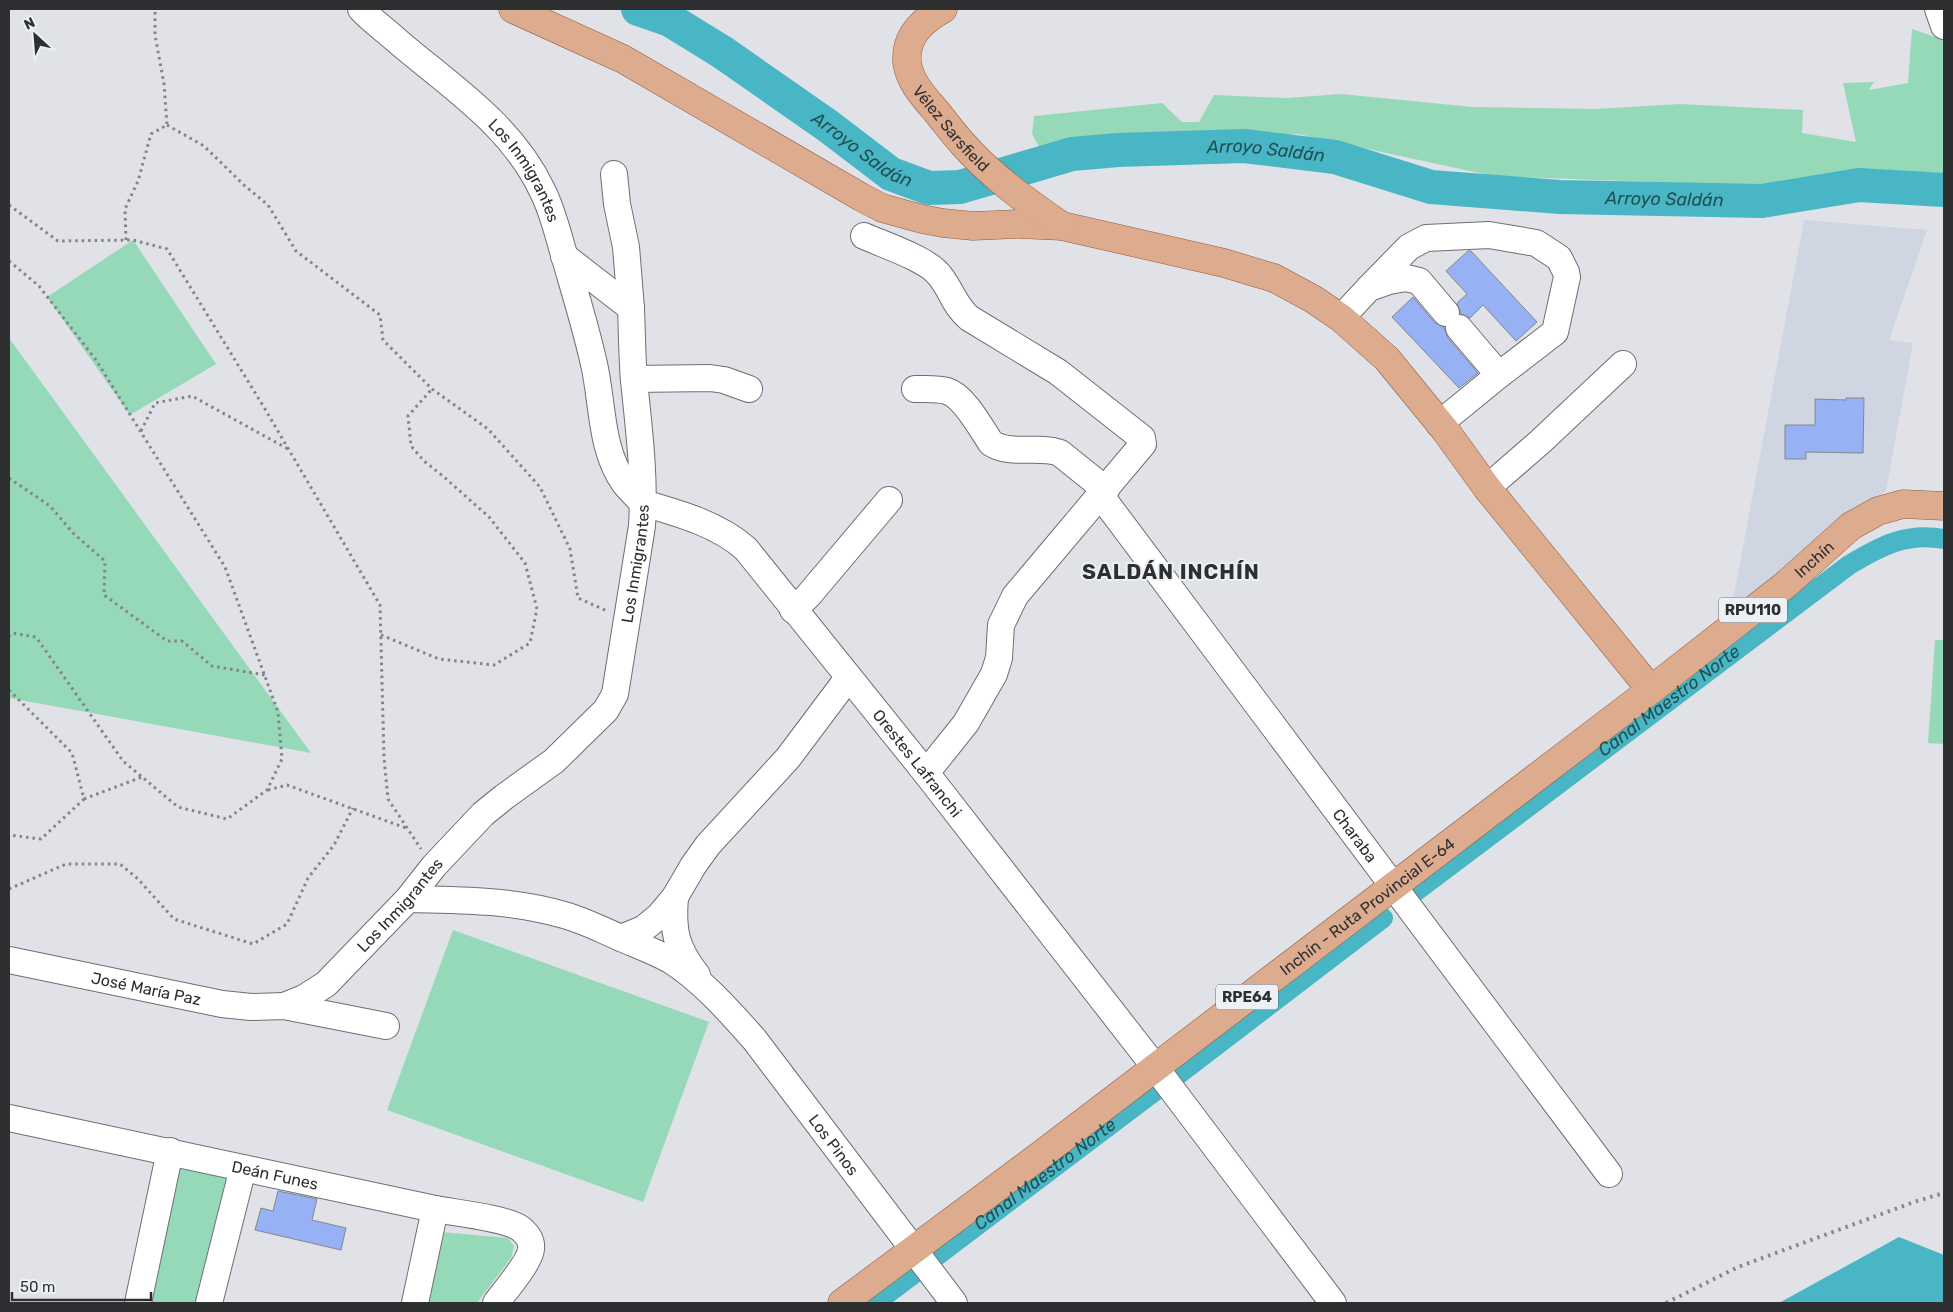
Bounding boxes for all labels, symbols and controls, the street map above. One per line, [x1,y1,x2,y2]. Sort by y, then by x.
north arrow [10,10,60,60]
text: N [21,14,38,34]
street label: Vélez Sarsfield [909,81,994,175]
water label: Arroyo Saldán [807,106,915,192]
street label: Los Inmigrantes [485,114,564,224]
water label: Arroyo Saldán [1206,135,1326,167]
water label: Arroyo Saldán [1604,187,1724,211]
street label: Los Inmigrantes [617,504,652,624]
street label: Inchín [1790,537,1837,582]
district label: SALDÁN INCHÍN [1082,559,1260,584]
road number: RPU110 [1719,598,1787,622]
water label: Canal Maestro Norte [1594,640,1744,761]
street label: Orestes Lafranchi [869,705,966,821]
street label: Charaba [1329,805,1382,866]
street label: Inchín - Ruta Provincial E-64 [1276,834,1458,979]
street label: Los Inmigrantes [353,854,446,956]
street label: José María Paz [89,968,203,1009]
road number: RPE64 [1216,984,1278,1010]
street label: Los Pinos [805,1110,863,1179]
water label: Canal Maestro Norte [970,1113,1120,1235]
street label: Deán Funes [230,1156,320,1193]
scale bar [12,1270,151,1302]
text: 50 m [20,1278,55,1296]

